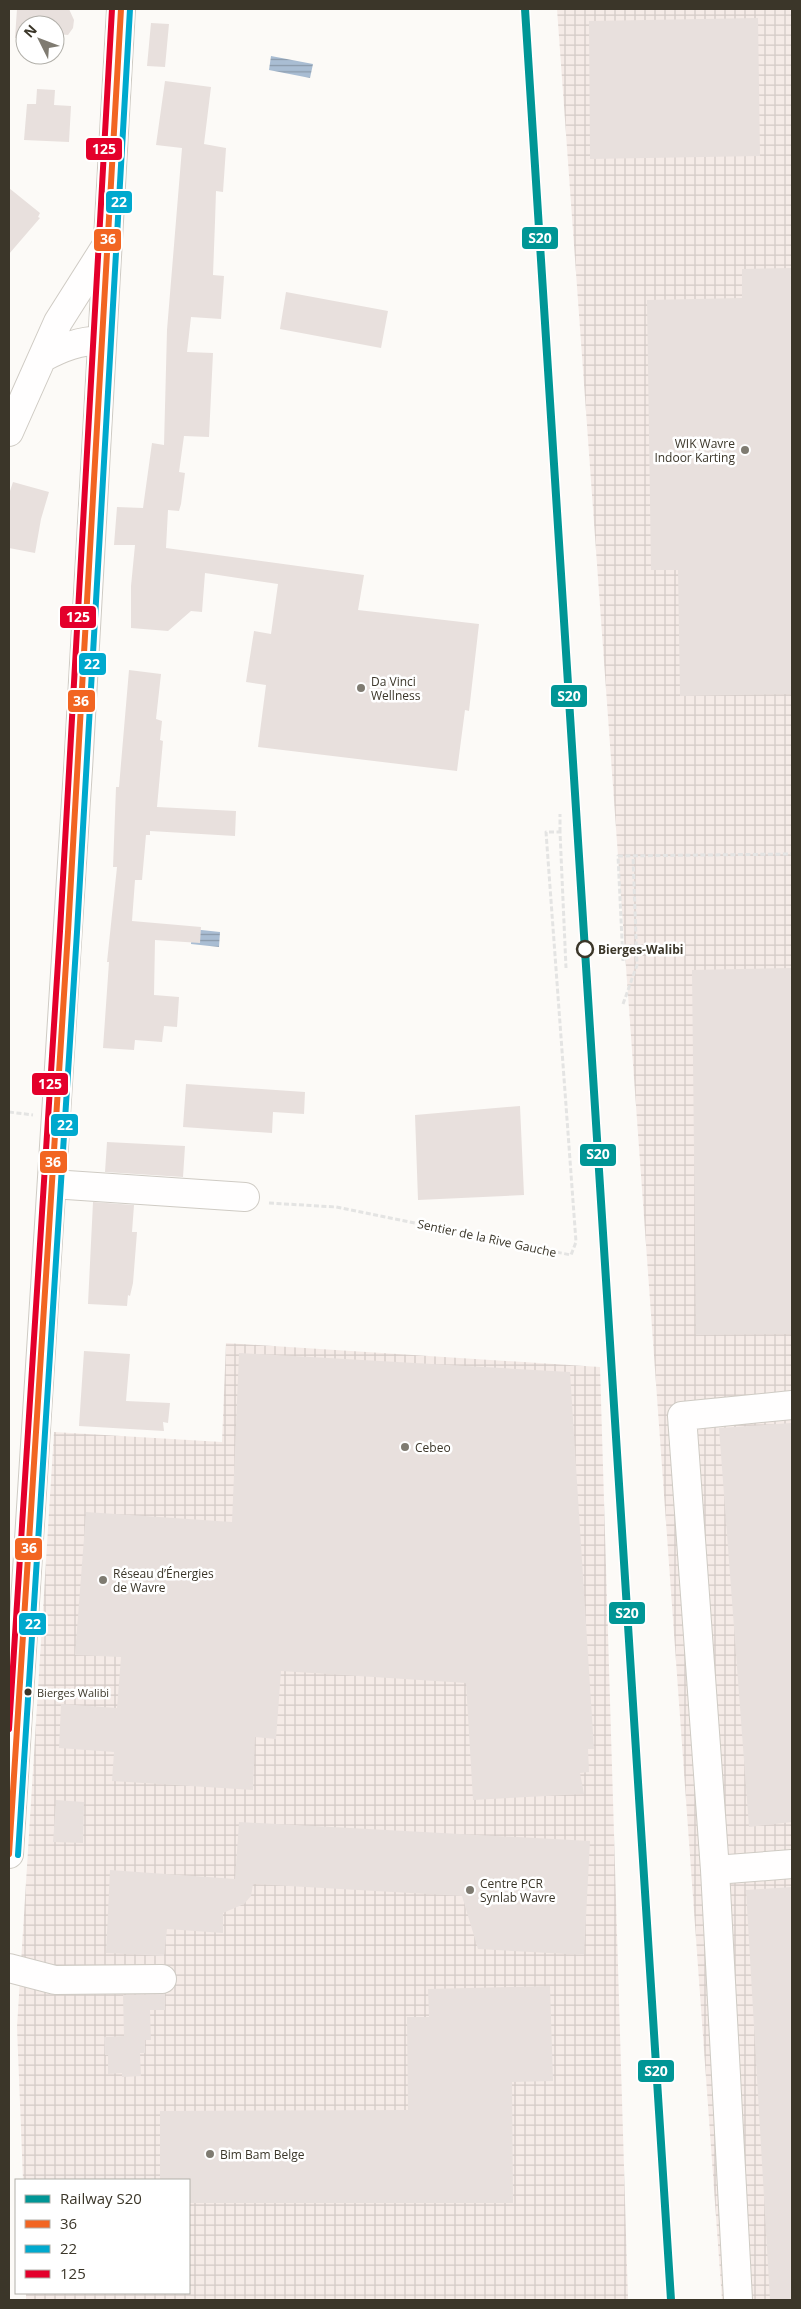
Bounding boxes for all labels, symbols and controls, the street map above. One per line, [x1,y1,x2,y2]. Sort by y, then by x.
north arrow [15,15,65,65]
text: N [19,20,41,42]
line badge: 125 [85,137,123,161]
text: 125 [92,139,116,158]
line badge: 22 [105,190,133,214]
text: 22 [111,192,127,211]
line badge: S20 [521,226,559,250]
line badge: 36 [93,228,122,252]
text: S20 [528,228,552,247]
text: 36 [100,229,116,248]
place label: WIK Wavre Indoor Karting [654,435,735,466]
marker: WIK Wavre Indoor Karting [739,444,751,456]
line badge: 125 [59,605,97,629]
text: 125 [66,607,90,626]
line badge: 22 [78,652,107,676]
text: 22 [84,654,100,673]
place label: Da Vinci Wellness [371,673,421,704]
marker: Da Vinci Wellness [355,682,367,694]
line badge: S20 [550,684,588,708]
text: S20 [557,686,581,705]
line badge: 36 [67,689,96,713]
text: 36 [73,691,89,710]
marker: Bierges-Walibi [576,940,594,958]
place label: Bierges-Walibi [598,941,683,958]
line badge: 125 [31,1072,69,1096]
text: 125 [38,1074,62,1093]
line badge: 22 [50,1113,79,1137]
text: 22 [57,1115,73,1134]
line badge: S20 [579,1143,617,1167]
text: S20 [586,1144,610,1163]
line badge: 36 [39,1150,68,1174]
text: 36 [45,1152,61,1171]
street label: Sentier de la Rive Gauche [416,1215,558,1261]
place label: Cebeo [415,1439,451,1456]
marker: Cebeo [399,1441,411,1453]
line badge: 36 [14,1537,43,1561]
text: 36 [21,1538,37,1557]
place label: Réseau d’Énergies de Wavre [113,1565,214,1596]
marker: Réseau d’Énergies de Wavre [97,1574,109,1586]
line badge: S20 [608,1601,646,1625]
text: S20 [615,1603,639,1622]
line badge: 22 [18,1612,47,1636]
text: 22 [25,1614,41,1633]
place label: Bierges Walibi [37,1685,109,1700]
marker: Bierges Walibi [23,1687,33,1697]
place label: Centre PCR Synlab Wavre [480,1875,556,1906]
marker: Centre PCR Synlab Wavre [464,1884,476,1896]
line badge: S20 [637,2059,675,2083]
text: S20 [644,2061,668,2080]
place label: Bim Bam Belge [220,2146,305,2163]
marker: Bim Bam Belge [204,2148,216,2160]
legend [15,2179,190,2294]
text: Railway S20 [60,2188,142,2208]
text: 36 [60,2213,77,2233]
text: 22 [60,2238,77,2258]
text: 125 [60,2263,86,2283]

